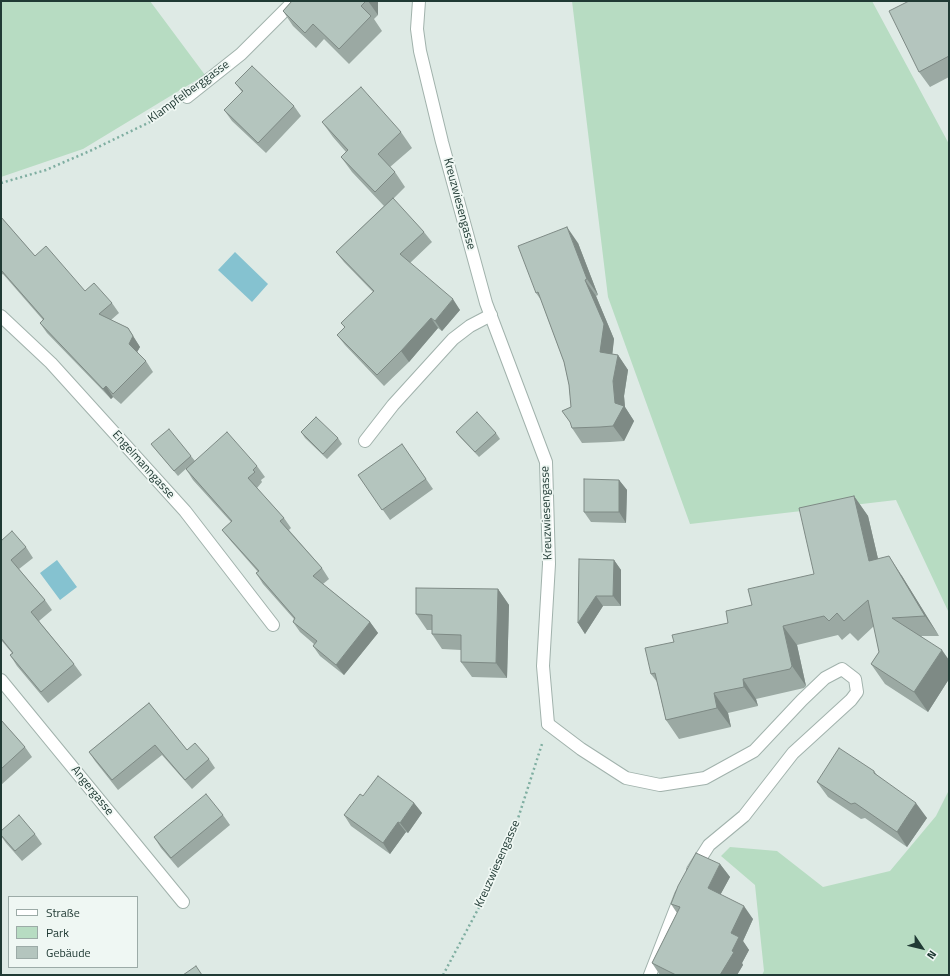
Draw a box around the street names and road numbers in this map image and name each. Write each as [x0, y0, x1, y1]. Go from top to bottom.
street label: Klampfelberggasse [146, 58, 232, 126]
street label: Kreuzwiesengasse [440, 157, 478, 251]
street label: Engelmanngasse [109, 428, 177, 502]
street label: Kreuzwiesengasse [538, 466, 556, 560]
street label: Angergasse [68, 763, 116, 819]
street label: Kreuzwiesengasse [472, 818, 524, 910]

